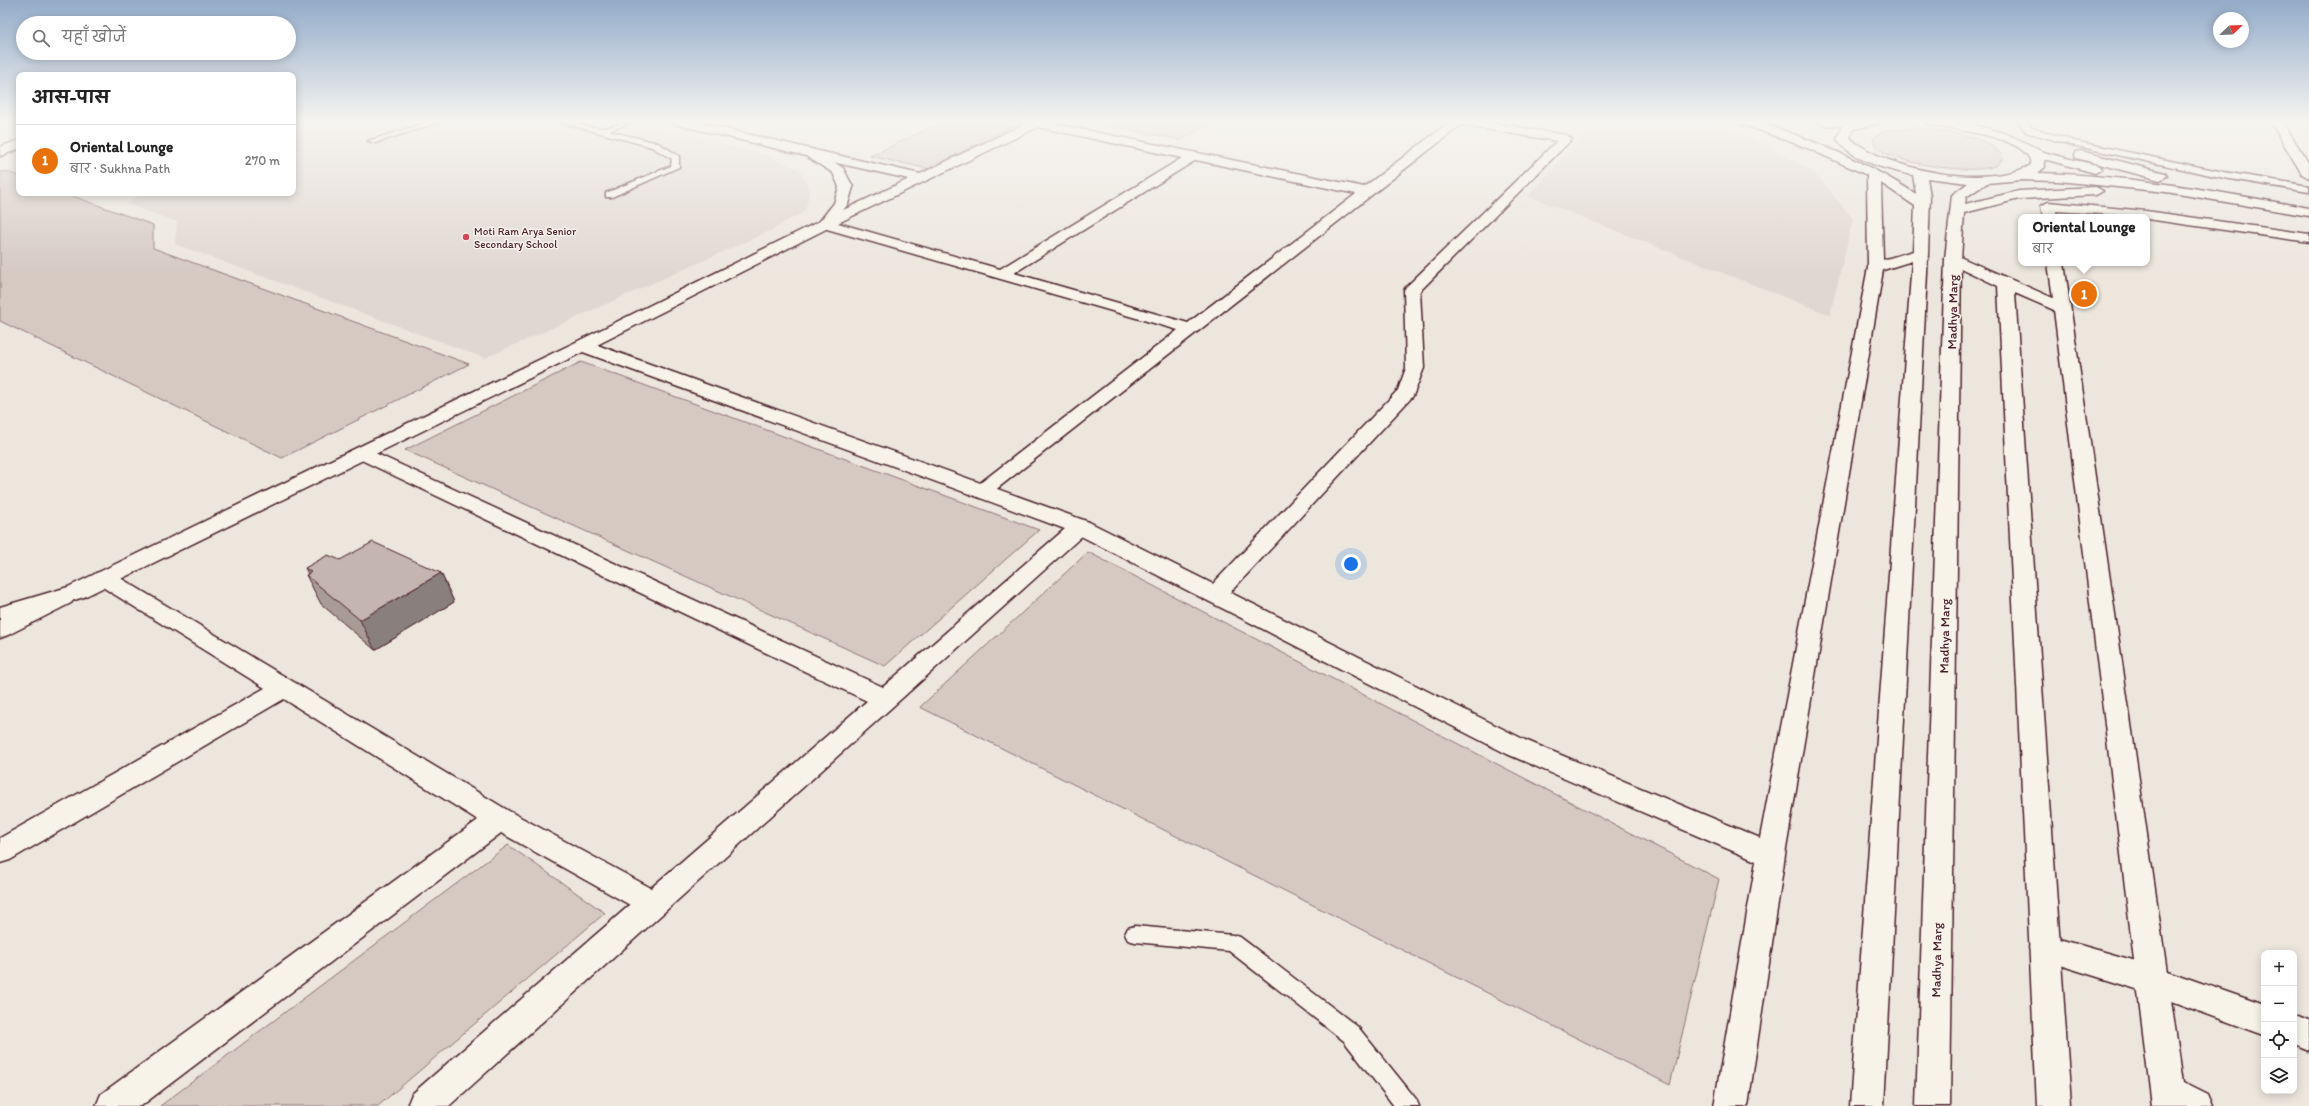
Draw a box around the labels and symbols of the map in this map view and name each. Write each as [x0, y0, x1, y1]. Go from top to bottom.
north arrow [2213, 12, 2249, 48]
place label: Moti Ram Arya Senior Secondary School [474, 225, 577, 251]
marker: Moti Ram Arya Senior Secondary School [461, 232, 471, 242]
street label: Madhya Marg [1944, 274, 1961, 350]
pin: 1 [2071, 279, 2097, 309]
your location [1341, 554, 1361, 574]
street label: Madhya Marg [1936, 598, 1953, 674]
street label: Madhya Marg [1928, 922, 1945, 998]

